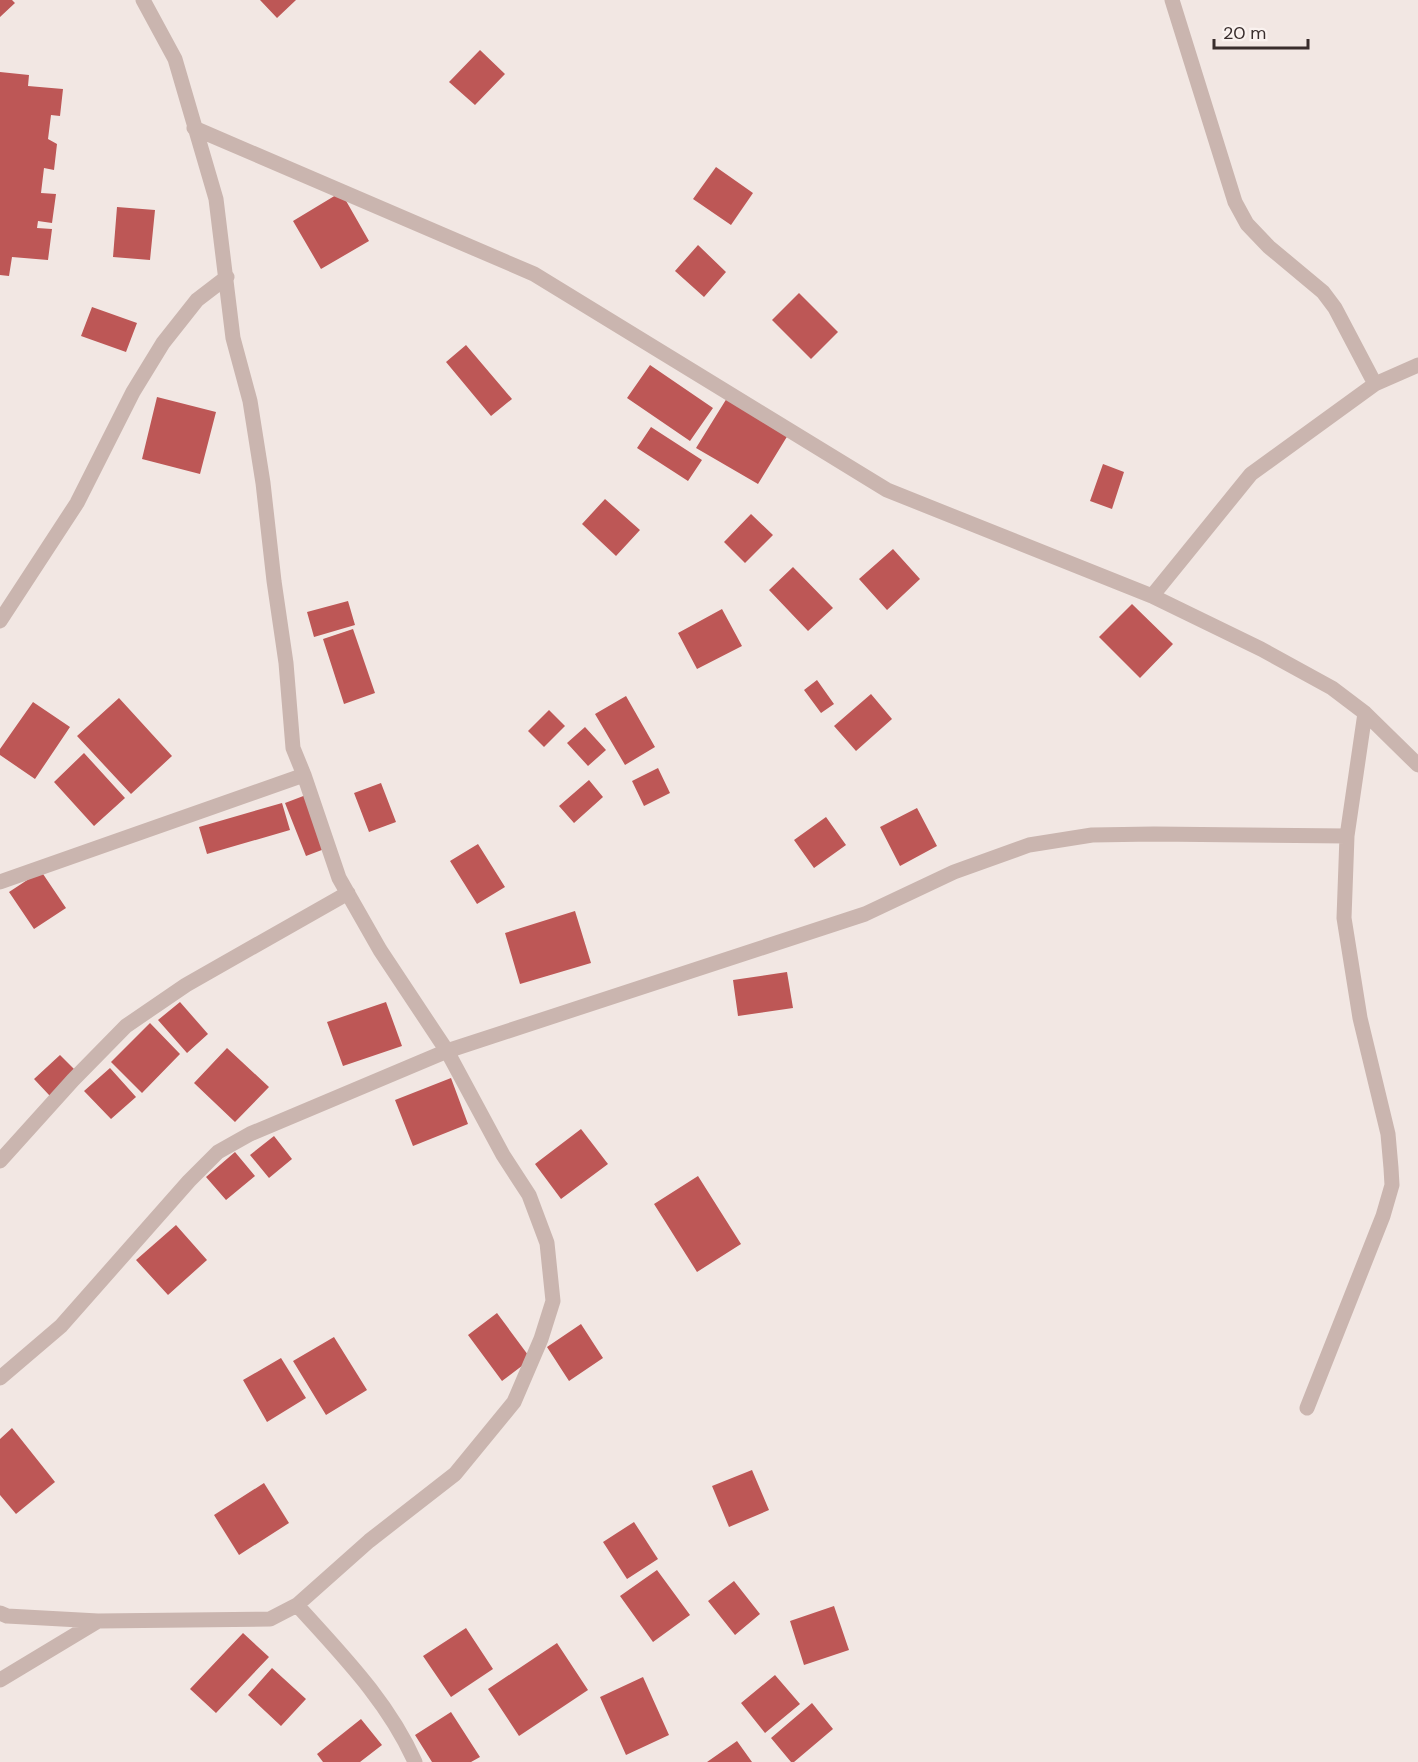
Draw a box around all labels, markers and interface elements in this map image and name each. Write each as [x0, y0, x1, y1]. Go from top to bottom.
scale bar [1214, 12, 1308, 50]
text: 20 m [1223, 21, 1266, 45]

